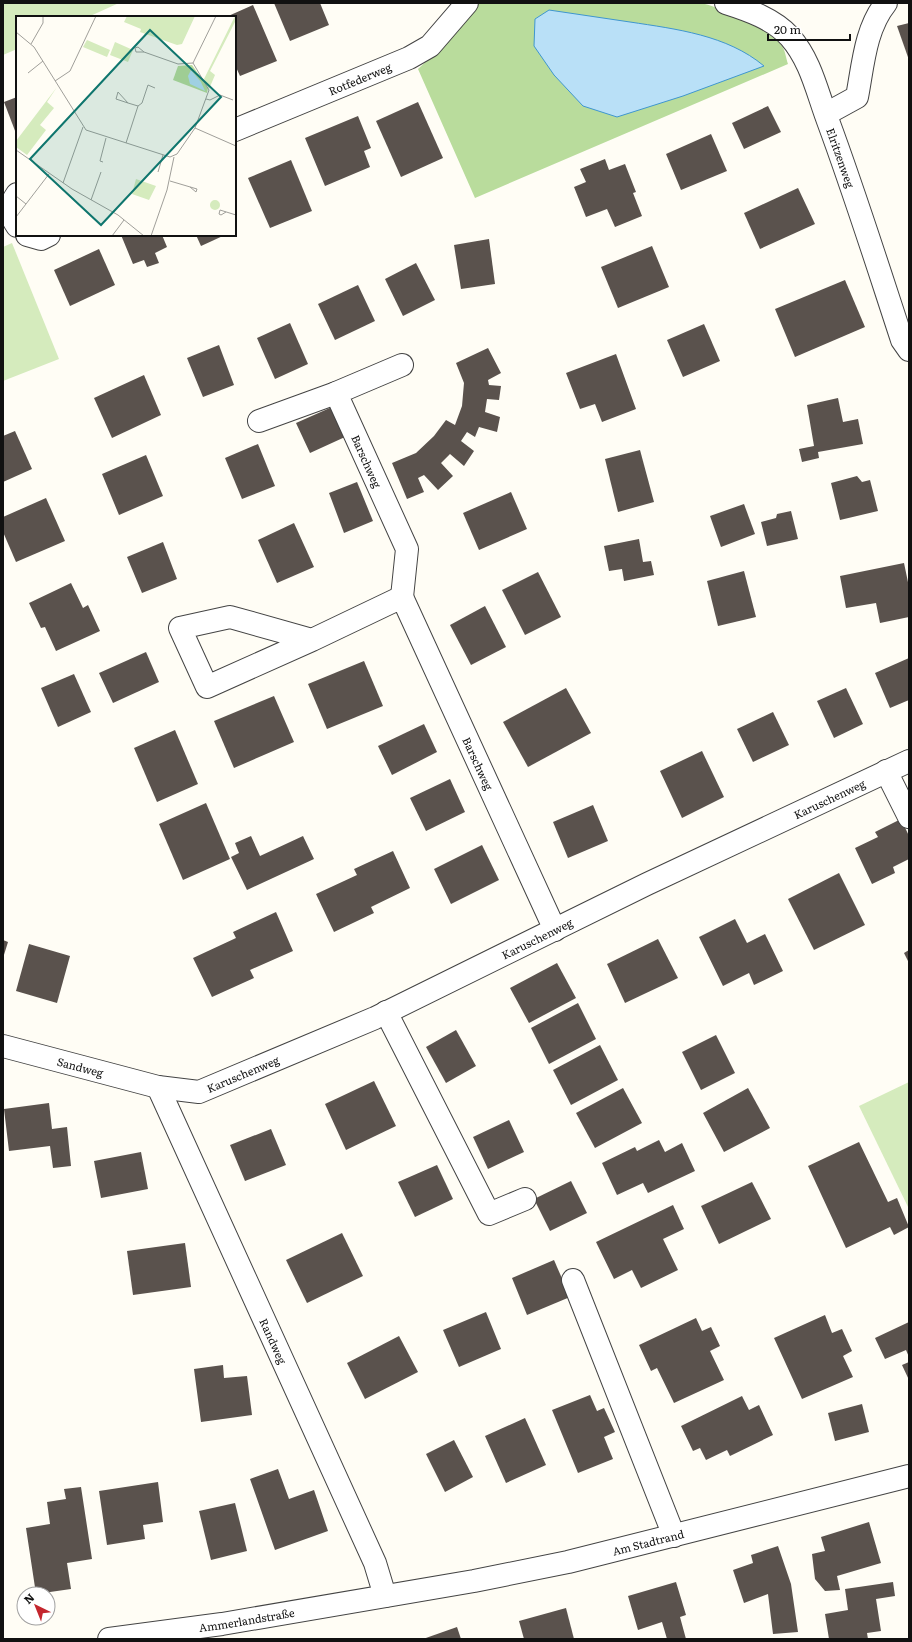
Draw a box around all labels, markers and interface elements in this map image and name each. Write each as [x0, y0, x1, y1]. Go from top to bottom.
inset map [16, 16, 236, 236]
scale bar [768, 16, 850, 42]
text: 20 m [774, 20, 801, 38]
street label: Rotfederweg [326, 58, 394, 99]
street label: Elritzenweg [823, 125, 859, 191]
street label: Barschweg [348, 432, 386, 491]
street label: Barschweg [459, 734, 498, 793]
street label: Karuschenweg [791, 774, 868, 822]
street label: Karuschenweg [499, 914, 576, 963]
street label: Karuschenweg [204, 1051, 282, 1096]
street label: Sandweg [55, 1053, 106, 1080]
street label: Randweg [256, 1315, 291, 1367]
street label: Am Stadtrand [610, 1525, 686, 1559]
north arrow [16, 1586, 56, 1626]
text: N [20, 1589, 37, 1607]
street label: Ammerlandstraße [198, 1604, 296, 1635]

